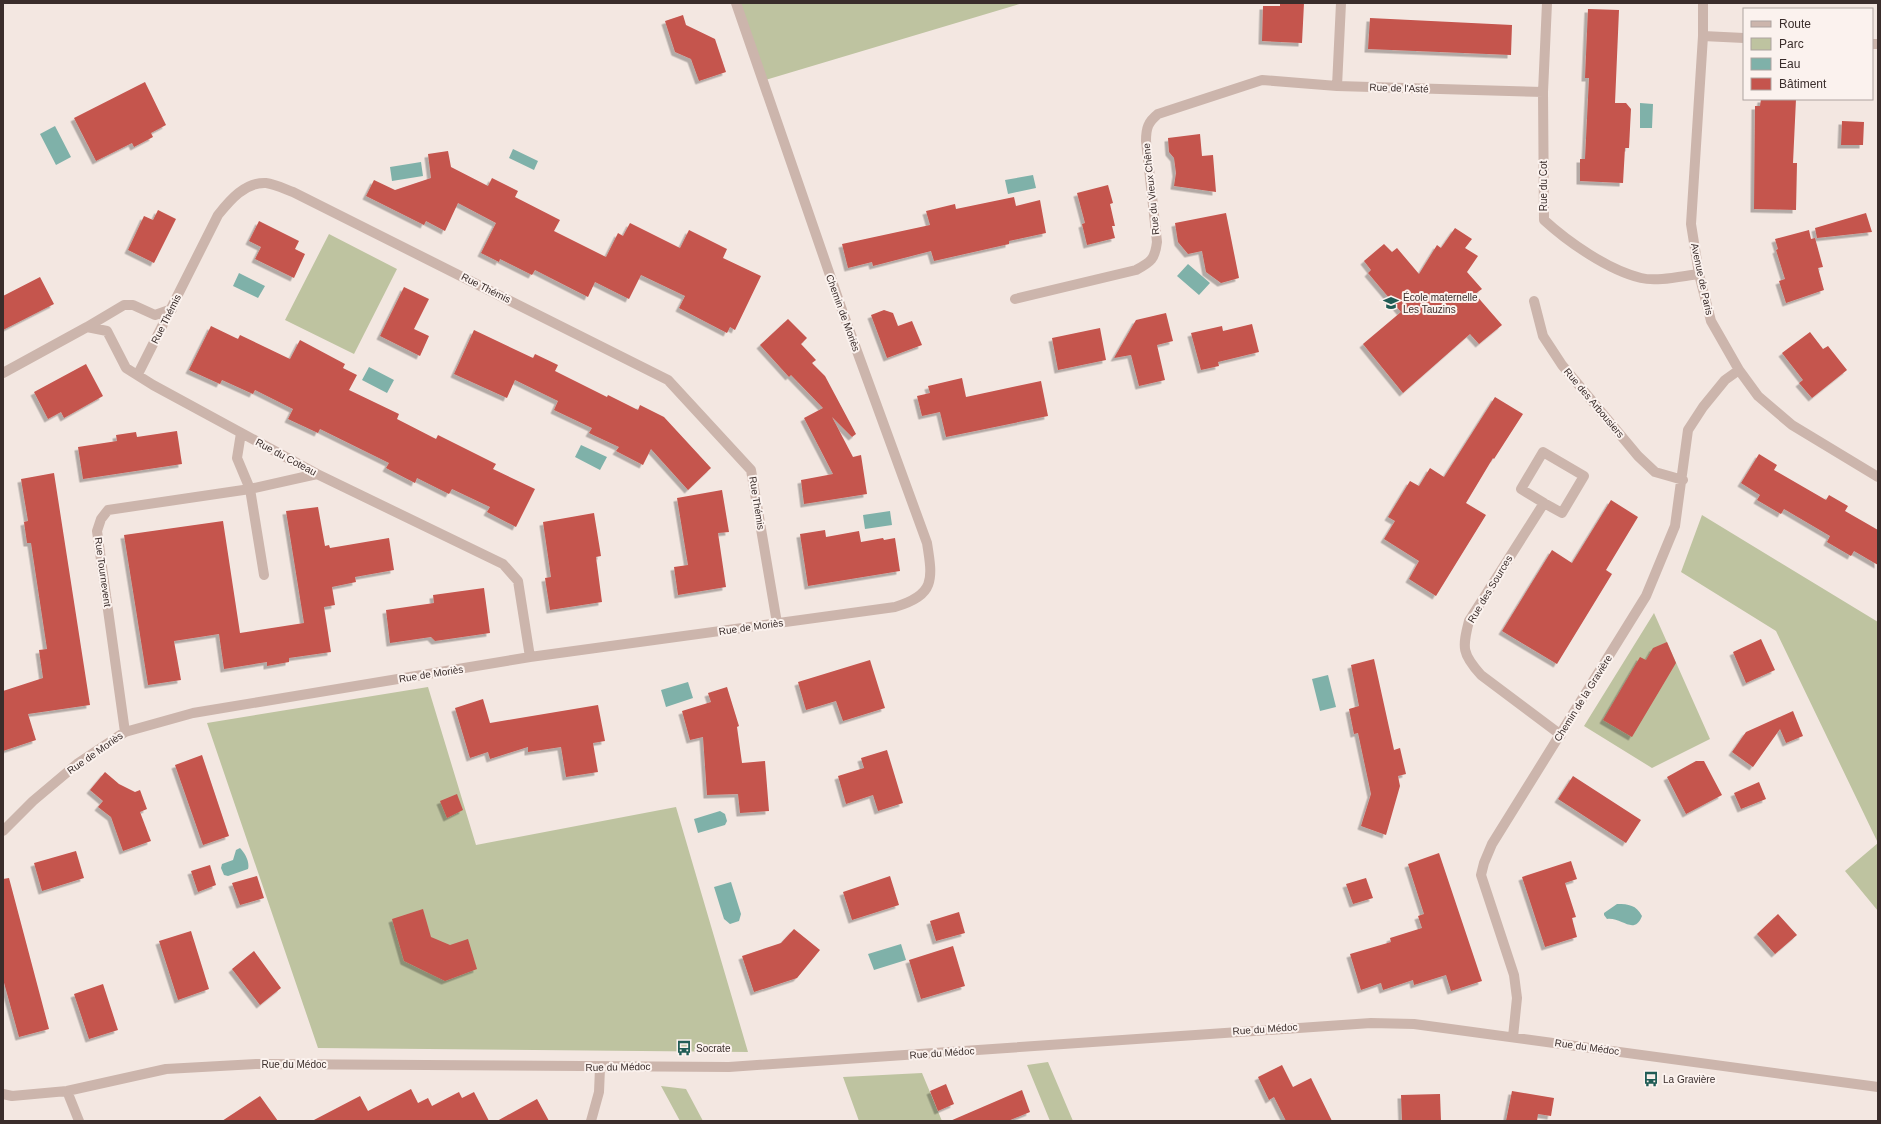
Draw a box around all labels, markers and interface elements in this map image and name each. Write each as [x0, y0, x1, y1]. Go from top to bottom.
legend [1743, 8, 1873, 100]
text: Route [1779, 17, 1811, 31]
text: Parc [1779, 37, 1804, 51]
text: Eau [1779, 57, 1800, 71]
text: Bâtiment [1779, 77, 1827, 91]
street label: Rue de l'Asté [1369, 81, 1429, 95]
street label: Rue du Vieux Chêne [1141, 142, 1161, 235]
street label: Rue du Cot [1538, 160, 1549, 211]
street label: Avenue de Paris [1689, 242, 1715, 316]
street label: Rue Thémis [460, 271, 512, 305]
street label: Chemin de Moriès [824, 273, 862, 353]
place label: École maternelle Les Tauzins [1403, 291, 1478, 315]
street label: Rue Thémis [149, 293, 183, 345]
school or university icon: École maternelle Les Tauzins [1382, 294, 1400, 312]
street label: Rue des Arbousiers [1562, 366, 1626, 440]
street label: Rue du Coteau [254, 436, 318, 478]
street label: Rue Thémis [747, 476, 767, 530]
street label: Rue Tournevent [93, 536, 113, 608]
street label: Rue des Sources [1466, 553, 1514, 625]
street label: Rue de Moriès [718, 617, 784, 637]
street label: Chemin de la Gravière [1552, 652, 1614, 743]
street label: Rue de Moriès [398, 663, 464, 685]
street label: Rue de Moriès [65, 730, 125, 776]
street label: Rue du Médoc [1232, 1021, 1298, 1037]
street label: Rue du Médoc [1554, 1037, 1620, 1057]
bus stop icon: Socrate [675, 1039, 693, 1057]
place label: Socrate [696, 1043, 731, 1054]
street label: Rue du Médoc [909, 1045, 975, 1061]
street label: Rue du Médoc [261, 1059, 327, 1070]
street label: Rue du Médoc [585, 1061, 651, 1073]
bus stop icon: La Gravière [1642, 1070, 1660, 1088]
place label: La Gravière [1663, 1074, 1716, 1085]

